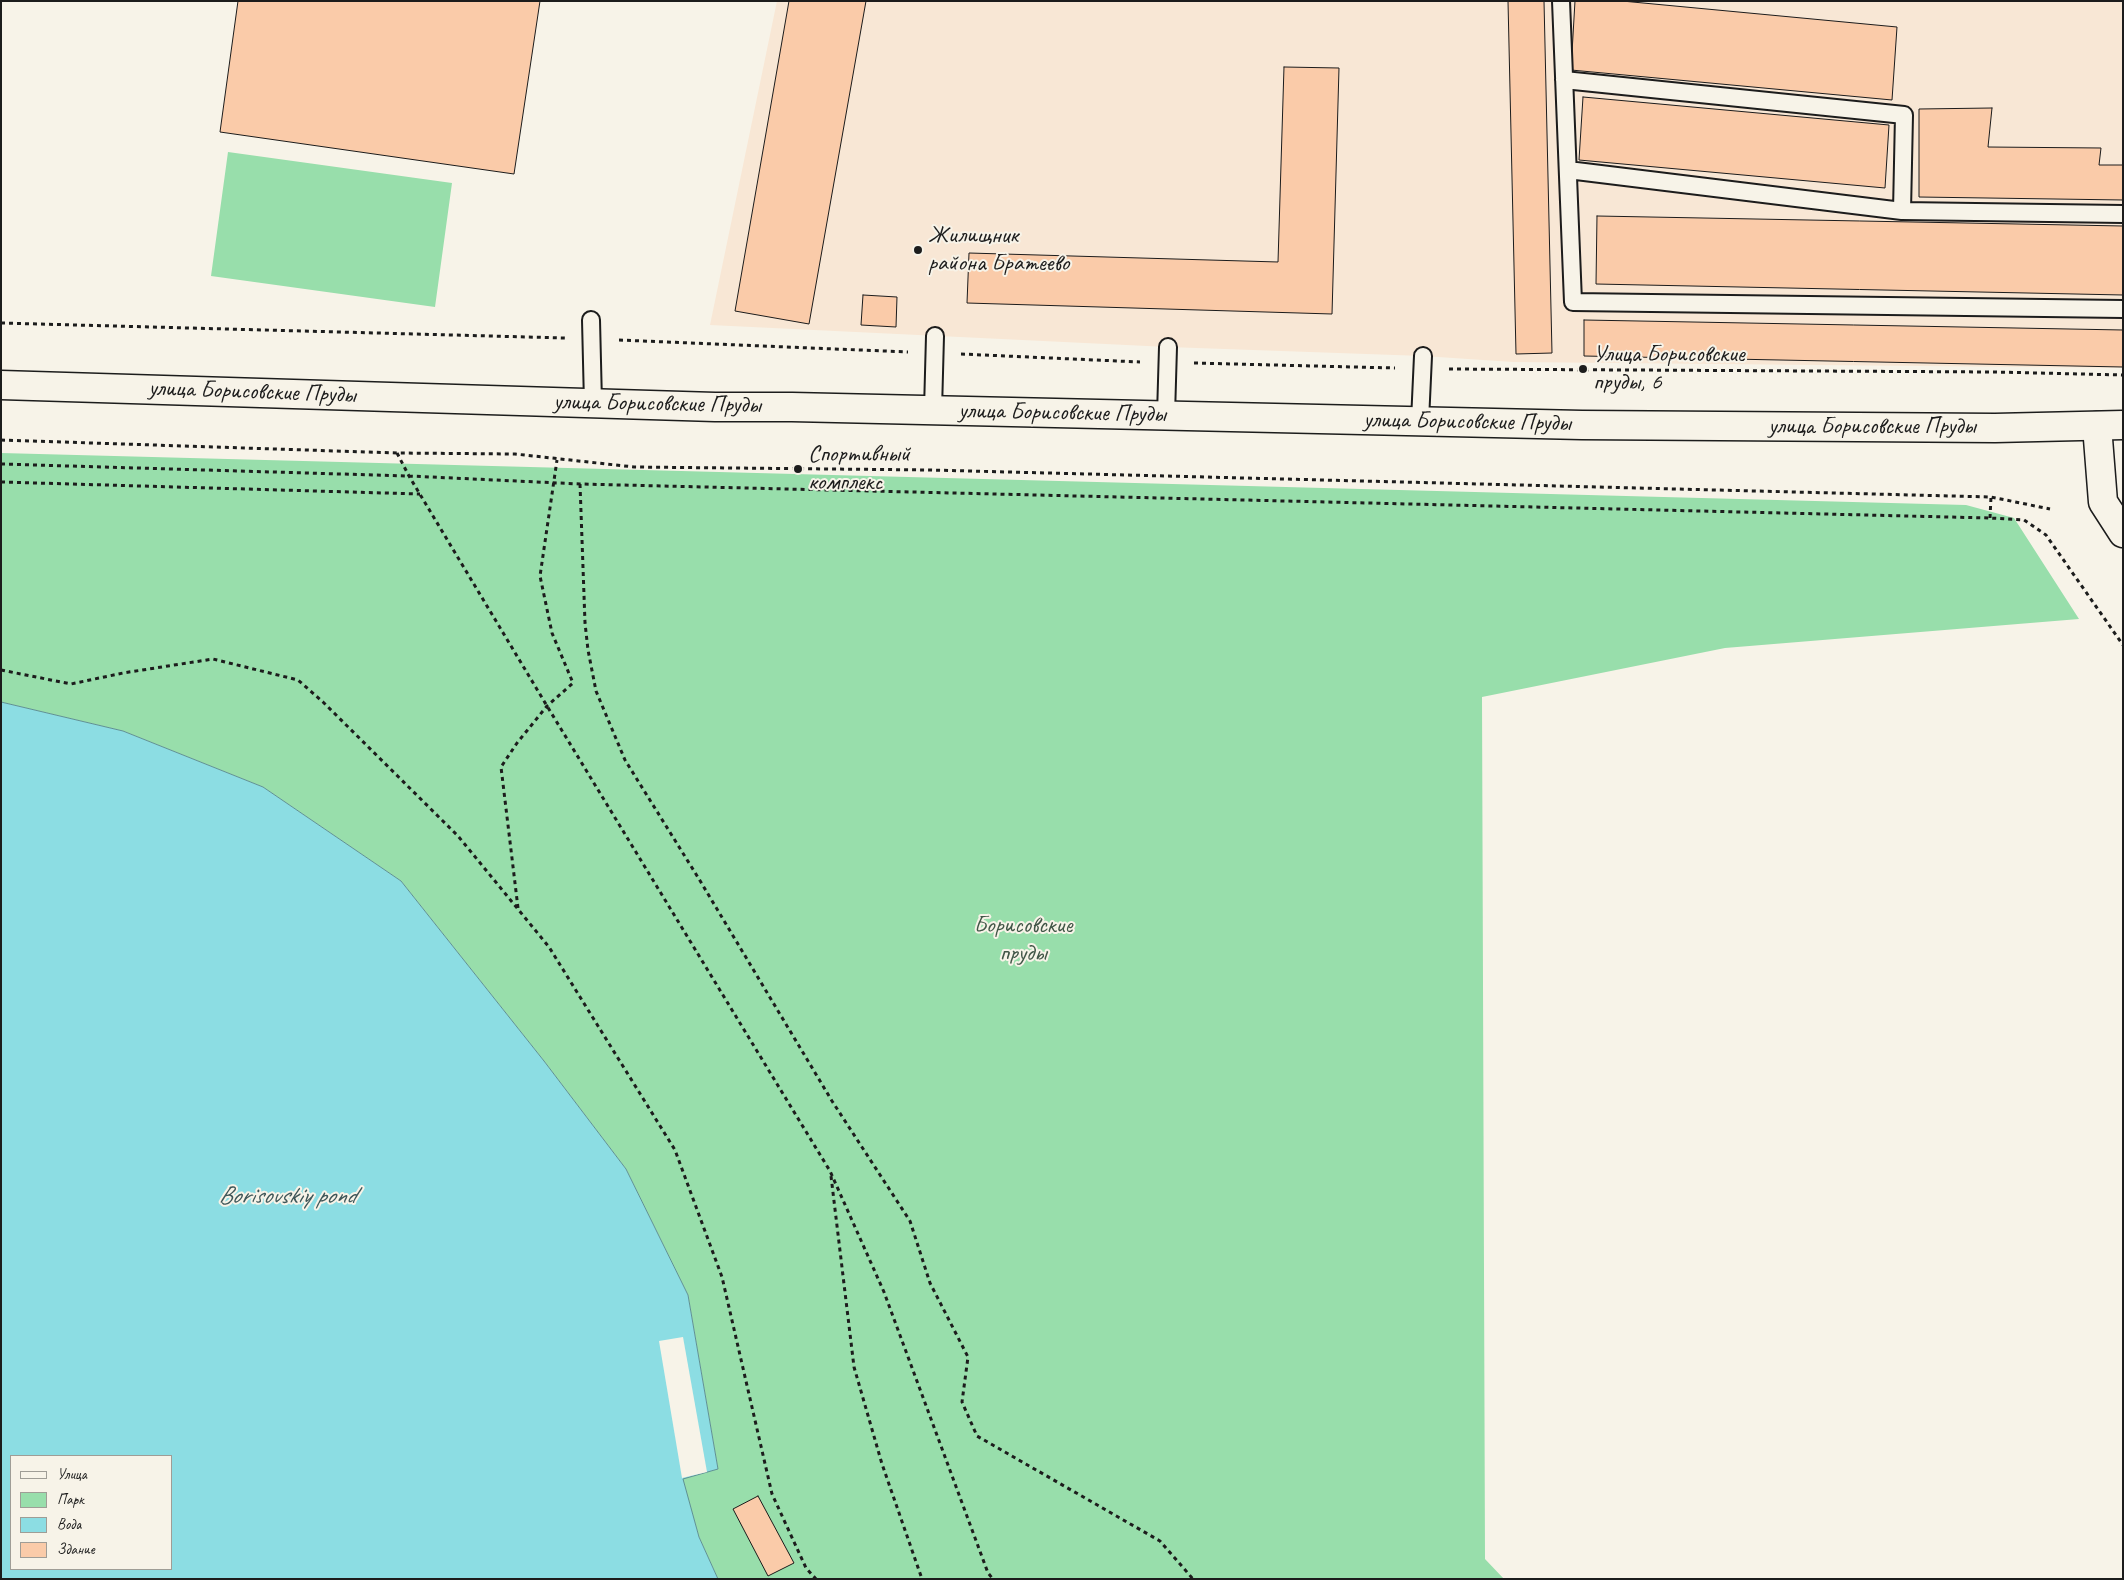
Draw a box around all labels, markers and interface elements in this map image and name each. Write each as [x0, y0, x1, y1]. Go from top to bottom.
place label: Жилищник района Братеево [928, 222, 1069, 278]
marker: Жилищник района Братеево [912, 244, 924, 256]
place label: Улица Борисовские пруды, 6 [1593, 341, 1745, 397]
marker: Улица Борисовские пруды, 6 [1577, 363, 1589, 375]
street label: улица Борисовские Пруды [148, 374, 356, 410]
street label: улица Борисовские Пруды [553, 388, 761, 420]
street label: улица Борисовские Пруды [958, 397, 1166, 429]
street label: улица Борисовские Пруды [1363, 406, 1571, 438]
street label: улица Борисовские Пруды [1768, 413, 1976, 441]
place label: Спортивный комплекс [808, 441, 910, 497]
marker: Спортивный комплекс [792, 463, 804, 475]
park label: Борисовские пруды [974, 912, 1072, 968]
water label: Borisovskiy pond [218, 1181, 356, 1211]
legend [10, 1455, 172, 1570]
text: Улица [57, 1465, 87, 1484]
text: Парк [57, 1490, 84, 1509]
text: Вода [57, 1515, 81, 1534]
text: Здание [57, 1540, 95, 1559]

